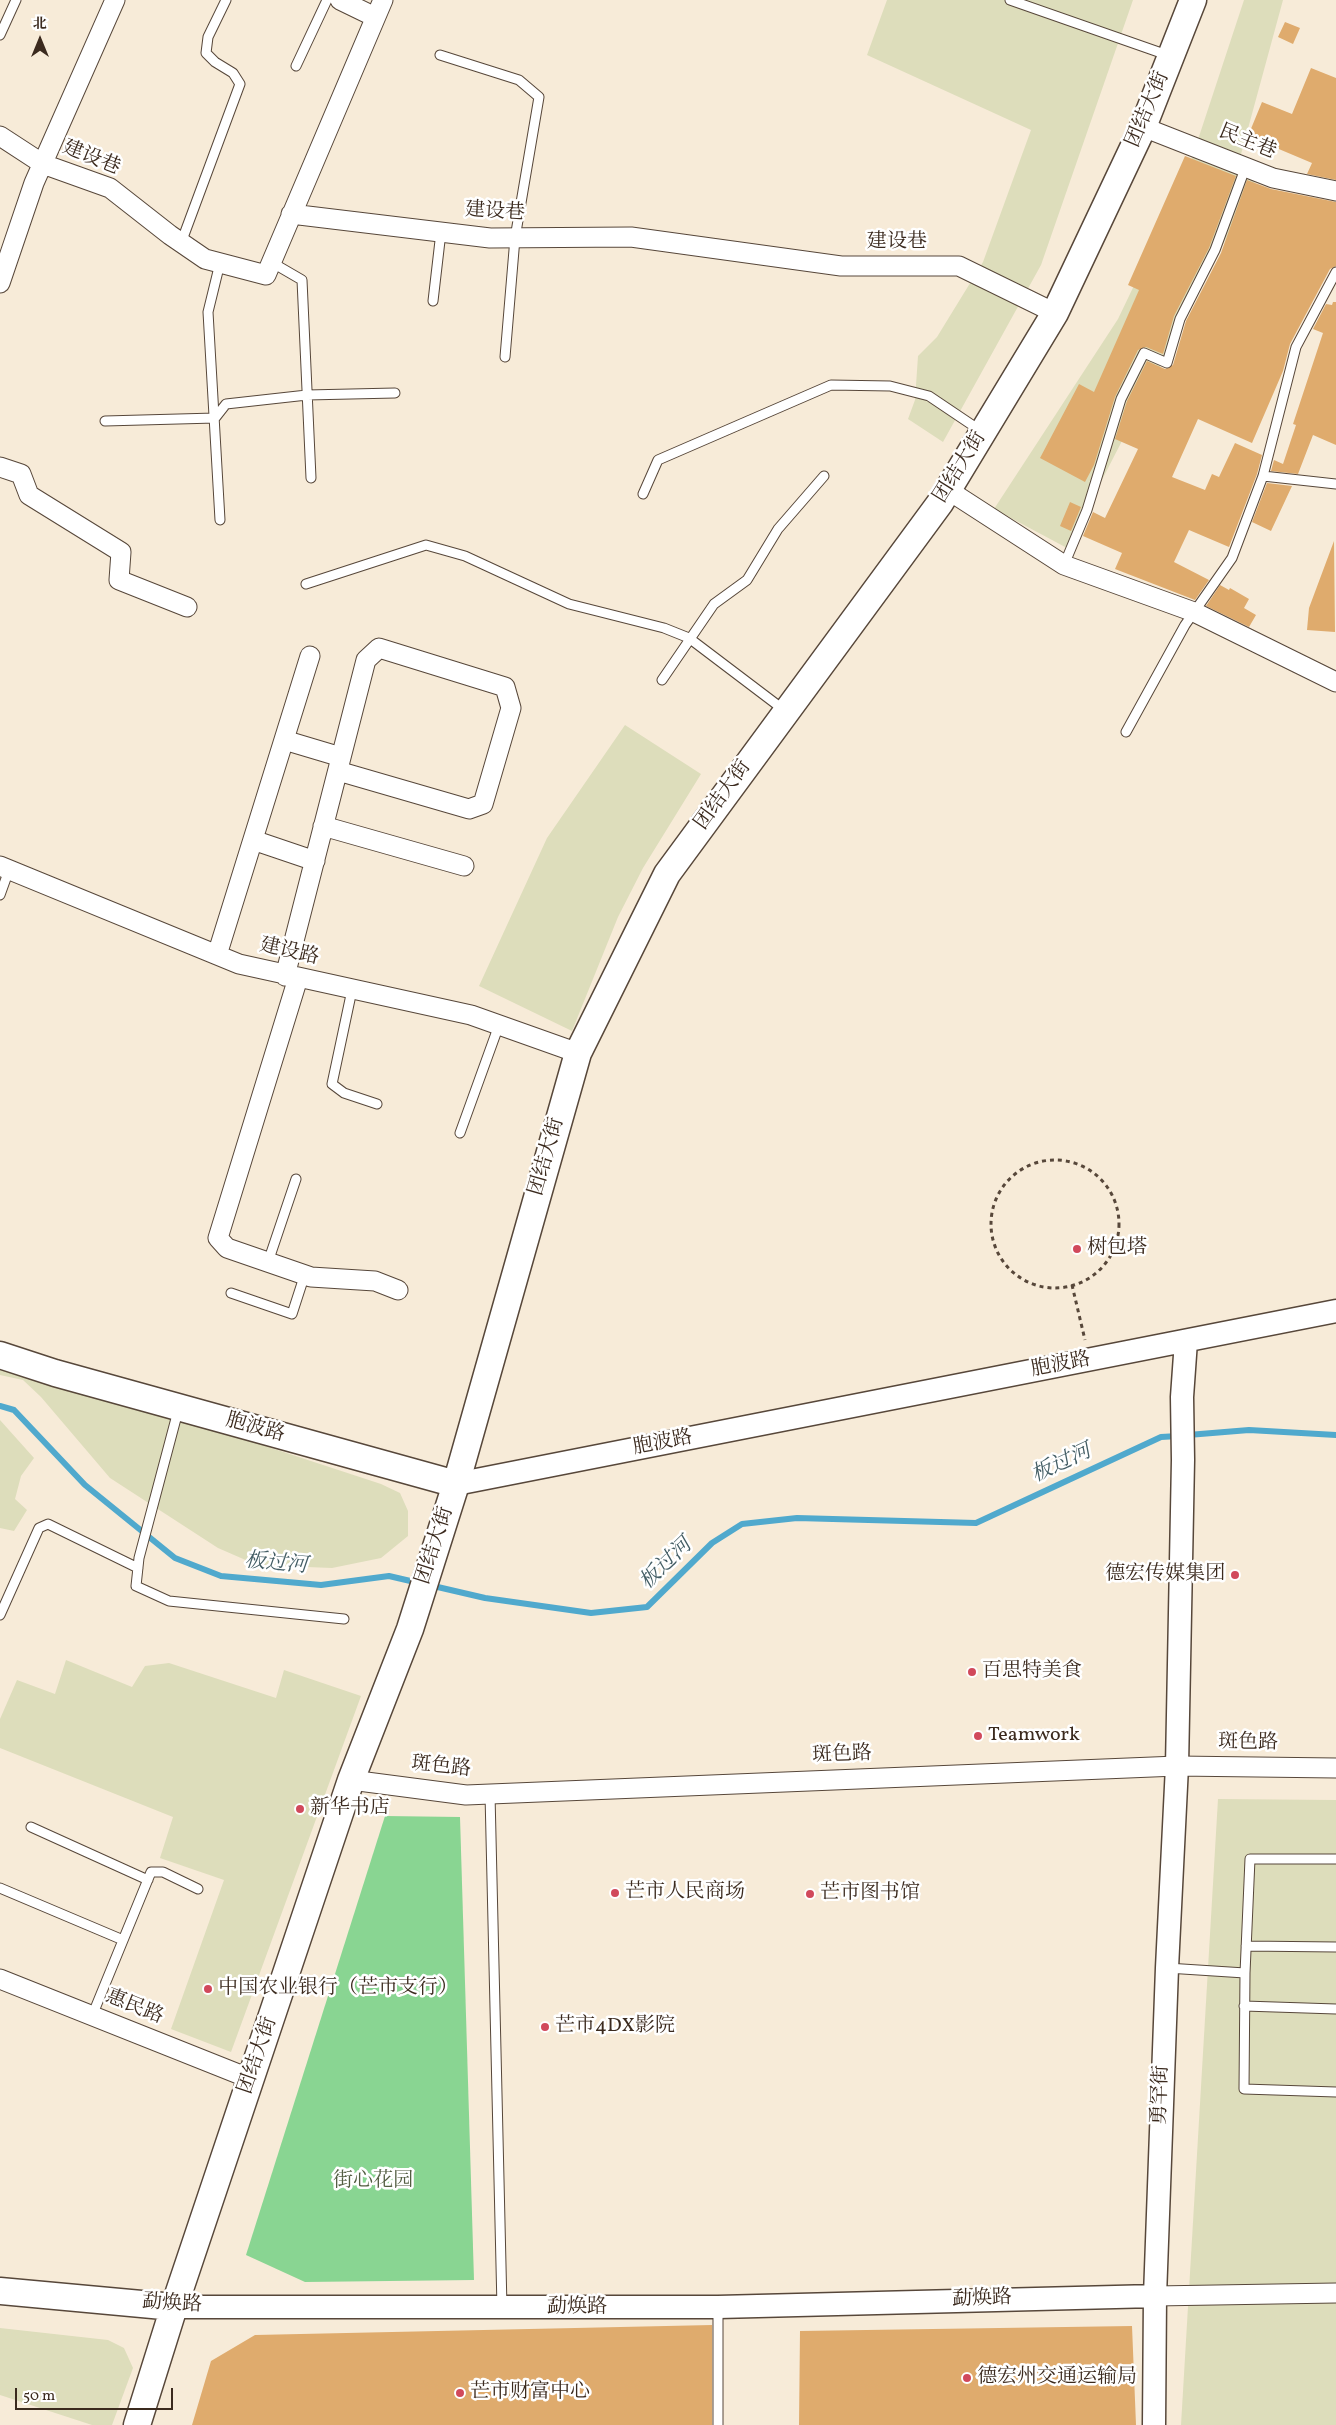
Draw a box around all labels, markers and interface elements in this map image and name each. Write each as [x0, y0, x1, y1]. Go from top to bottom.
north arrow [15, 15, 65, 65]
text: 北 [33, 15, 47, 34]
street label: 团结大街 [1122, 68, 1176, 152]
street label: 民主巷 [1215, 121, 1279, 165]
street label: 建设巷 [59, 137, 123, 181]
street label: 建设巷 [464, 199, 526, 227]
street label: 建设巷 [867, 231, 927, 255]
street label: 团结大街 [930, 428, 992, 508]
street label: 团结大街 [691, 757, 757, 835]
street label: 建设路 [257, 935, 321, 971]
street label: 团结大街 [525, 1115, 571, 1199]
place label: 树包塔 [1087, 1237, 1147, 1261]
marker: 树包塔 [1071, 1243, 1083, 1255]
street label: 胞波路 [1029, 1348, 1093, 1384]
street label: 胞波路 [223, 1410, 287, 1448]
street label: 胞波路 [631, 1426, 695, 1462]
water label: 板过河 [1028, 1440, 1096, 1490]
street label: 团结大街 [412, 1504, 460, 1588]
water label: 板过河 [636, 1534, 698, 1596]
water label: 板过河 [244, 1550, 308, 1580]
place label: 德宏传媒集团 [1105, 1563, 1225, 1587]
marker: 德宏传媒集团 [1229, 1569, 1241, 1581]
place label: 百思特美食 [982, 1660, 1082, 1684]
marker: 百思特美食 [966, 1666, 978, 1678]
place label: Teamwork [988, 1724, 1080, 1748]
marker: Teamwork [972, 1730, 984, 1742]
street label: 斑色路 [1218, 1731, 1278, 1757]
street label: 斑色路 [812, 1743, 872, 1769]
street label: 斑色路 [410, 1753, 472, 1783]
place label: 新华书店 [310, 1797, 390, 1821]
marker: 新华书店 [294, 1803, 306, 1815]
place label: 芒市人民商场 [625, 1881, 745, 1905]
place label: 芒市图书馆 [820, 1882, 920, 1906]
marker: 芒市人民商场 [609, 1887, 621, 1899]
marker: 芒市图书馆 [804, 1888, 816, 1900]
place label: 中国农业银行（芒市支行） [218, 1977, 458, 2001]
marker: 中国农业银行（芒市支行） [202, 1983, 214, 1995]
street label: 惠民路 [102, 1986, 166, 2030]
street label: 团结大街 [235, 2014, 283, 2098]
place label: 芒市4DX影院 [555, 2015, 675, 2039]
marker: 芒市4DX影院 [539, 2021, 551, 2033]
street label: 勇罕街 [1149, 2065, 1175, 2125]
park label: 街心花园 [333, 2170, 413, 2194]
street label: 勐焕路 [952, 2287, 1012, 2313]
street label: 勐焕路 [141, 2291, 203, 2319]
street label: 勐焕路 [547, 2296, 607, 2320]
place label: 德宏州交通运输局 [977, 2366, 1137, 2390]
marker: 德宏州交通运输局 [961, 2372, 973, 2384]
scale bar [18, 2378, 175, 2410]
place label: 芒市财富中心 [470, 2381, 590, 2405]
text: 50 m [23, 2386, 55, 2407]
marker: 芒市财富中心 [454, 2387, 466, 2399]

